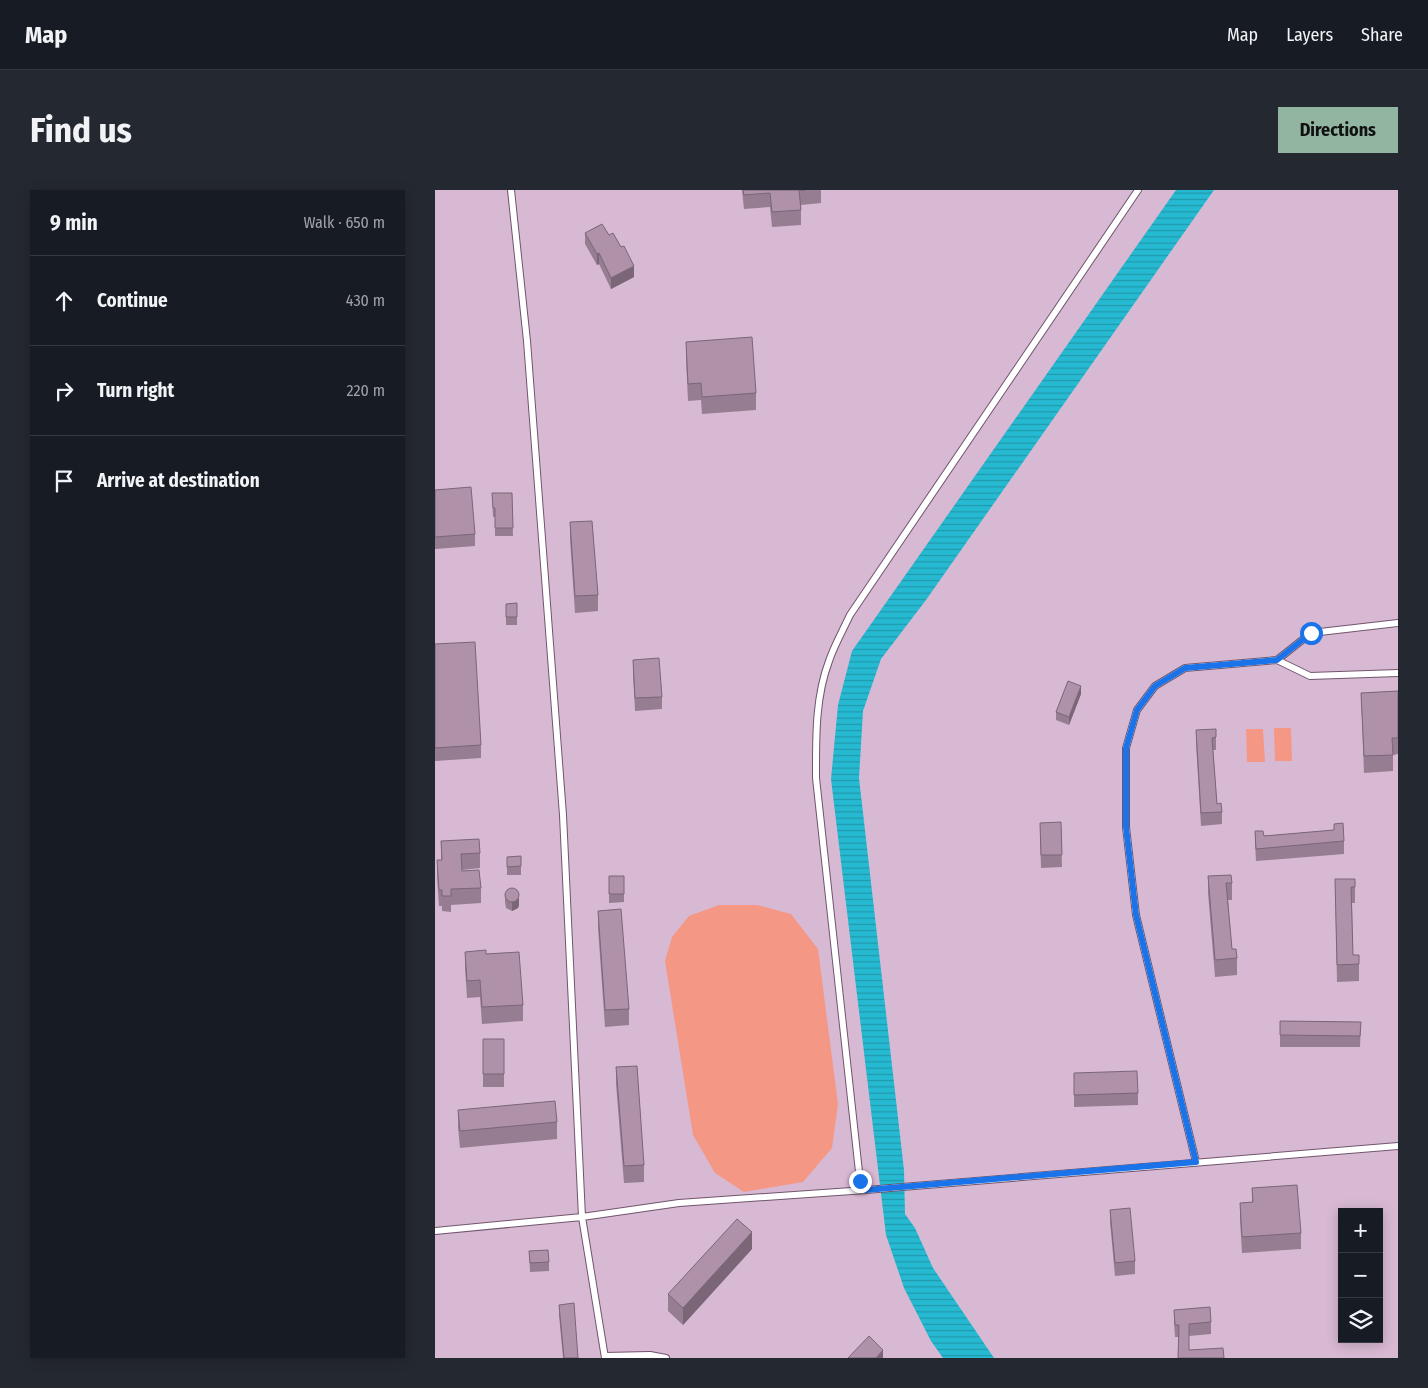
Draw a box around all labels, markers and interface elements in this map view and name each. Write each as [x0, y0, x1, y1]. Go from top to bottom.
text: Map [25, 21, 67, 49]
text: Map [1227, 24, 1258, 46]
text: Layers [1286, 24, 1333, 46]
text: Share [1361, 24, 1403, 46]
button: Directions [1278, 107, 1398, 153]
text: Find us [30, 109, 132, 151]
text: 9 min [50, 210, 98, 236]
text: Walk · 650 m [304, 213, 385, 232]
icon: ahead [50, 287, 78, 315]
text: Continue [97, 289, 168, 312]
text: 430 m [346, 291, 385, 310]
icon: right [50, 377, 78, 405]
text: Turn right [97, 379, 174, 402]
text: 220 m [346, 381, 385, 400]
icon: arrive [50, 467, 78, 495]
text: Arrive at destination [97, 469, 260, 492]
route start [1300, 622, 1323, 645]
route end [849, 1170, 872, 1193]
map controls [1338, 1208, 1383, 1343]
button: + [1338, 1208, 1383, 1253]
button: − [1338, 1253, 1383, 1298]
button: layers [1338, 1298, 1383, 1343]

